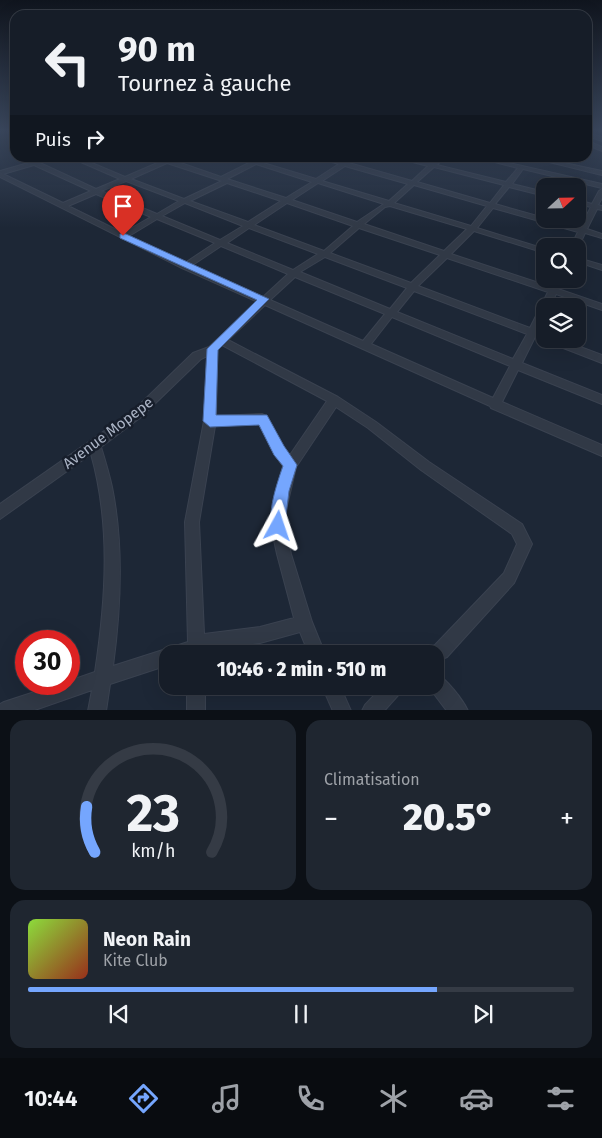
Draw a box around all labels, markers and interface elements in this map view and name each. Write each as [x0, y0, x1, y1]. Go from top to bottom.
text: 90 m [118, 28, 196, 70]
icon: left [35, 30, 100, 95]
text: Tournez à gauche [118, 70, 291, 97]
icon: right [81, 125, 109, 153]
text: Puis [35, 128, 71, 151]
north arrow [536, 178, 586, 228]
map controls [536, 178, 586, 348]
pin [102, 185, 144, 236]
icon: arrive [109, 192, 137, 220]
button: search [536, 238, 586, 288]
button: layers [536, 298, 586, 348]
street label: Avenue Mopepe [59, 393, 157, 473]
position arrow [251, 499, 303, 551]
speed limit sign: 30 [15, 630, 80, 695]
text: 10:46 · 2 min · 510 m [217, 658, 386, 681]
text: Climatisation [324, 770, 420, 789]
text: 23 [126, 782, 180, 845]
text: 20.5° [403, 794, 495, 840]
text: − [324, 802, 338, 835]
text: + [560, 802, 574, 835]
text: km/h [131, 840, 175, 862]
text: Neon Rain [103, 928, 191, 951]
text: Kite Club [103, 951, 168, 970]
icon: previous [105, 1000, 133, 1028]
icon: pause [287, 1000, 315, 1028]
icon: next [469, 1000, 497, 1028]
icon: directions [126, 1081, 161, 1116]
icon: music [209, 1081, 244, 1116]
icon: phone [293, 1081, 328, 1116]
icon: climate [376, 1081, 411, 1116]
icon: car [459, 1081, 494, 1116]
icon: filters [543, 1081, 578, 1116]
text: 10:44 [24, 1085, 77, 1112]

